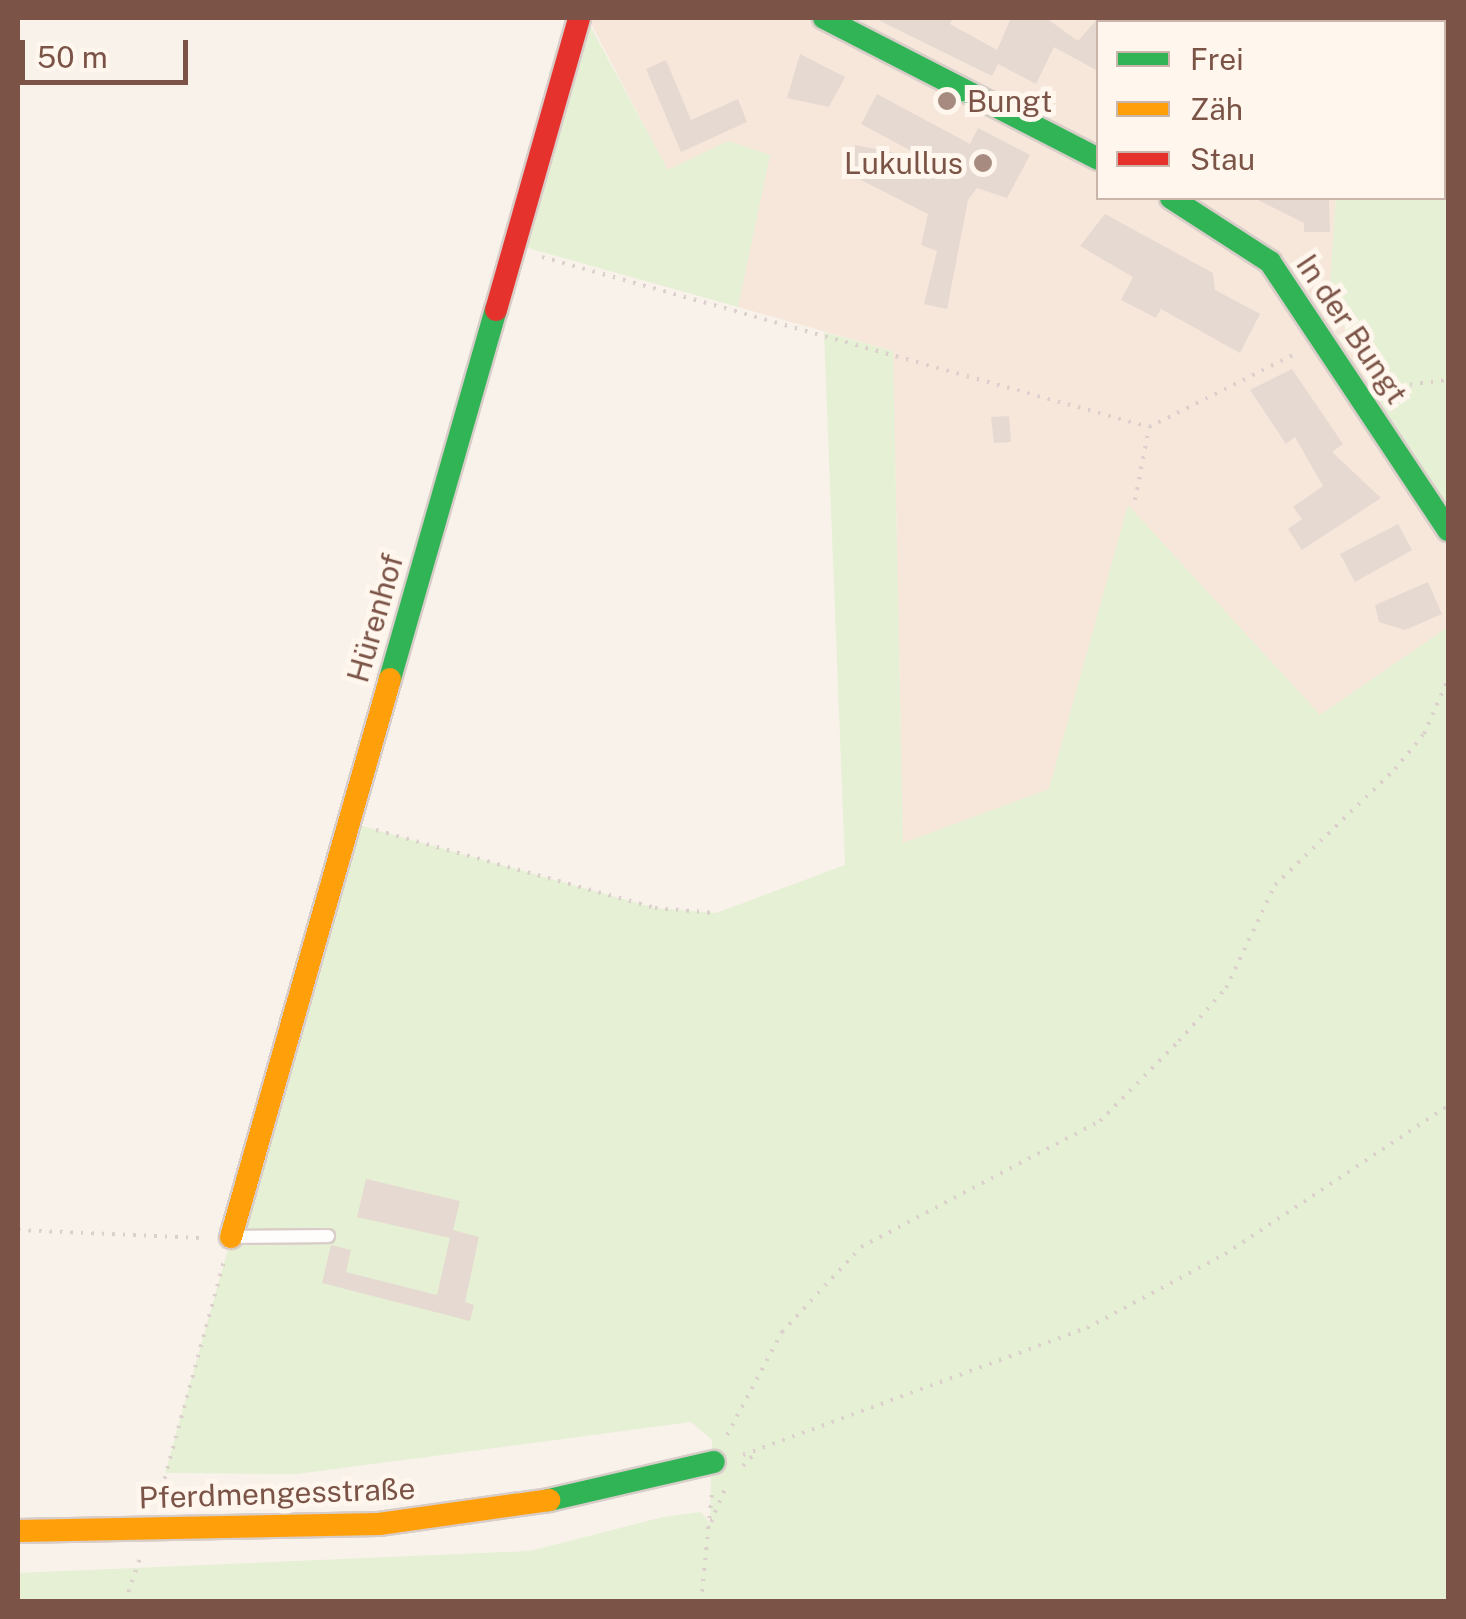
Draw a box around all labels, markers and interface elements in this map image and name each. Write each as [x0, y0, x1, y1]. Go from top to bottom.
scale bar [25, 20, 192, 82]
legend [1096, 20, 1446, 200]
text: 50 m [37, 39, 108, 75]
text: Frei [1190, 41, 1244, 77]
place label: Bungt [967, 83, 1052, 119]
marker: Bungt [936, 90, 958, 112]
text: Zäh [1190, 91, 1243, 127]
text: Stau [1190, 141, 1255, 177]
place label: Lukullus [844, 145, 963, 181]
marker: Lukullus [972, 152, 994, 174]
street label: In der Bungt [1289, 247, 1415, 411]
street label: Hürenhof [340, 550, 410, 686]
street label: Pferdmengesstraße [138, 1470, 416, 1516]

